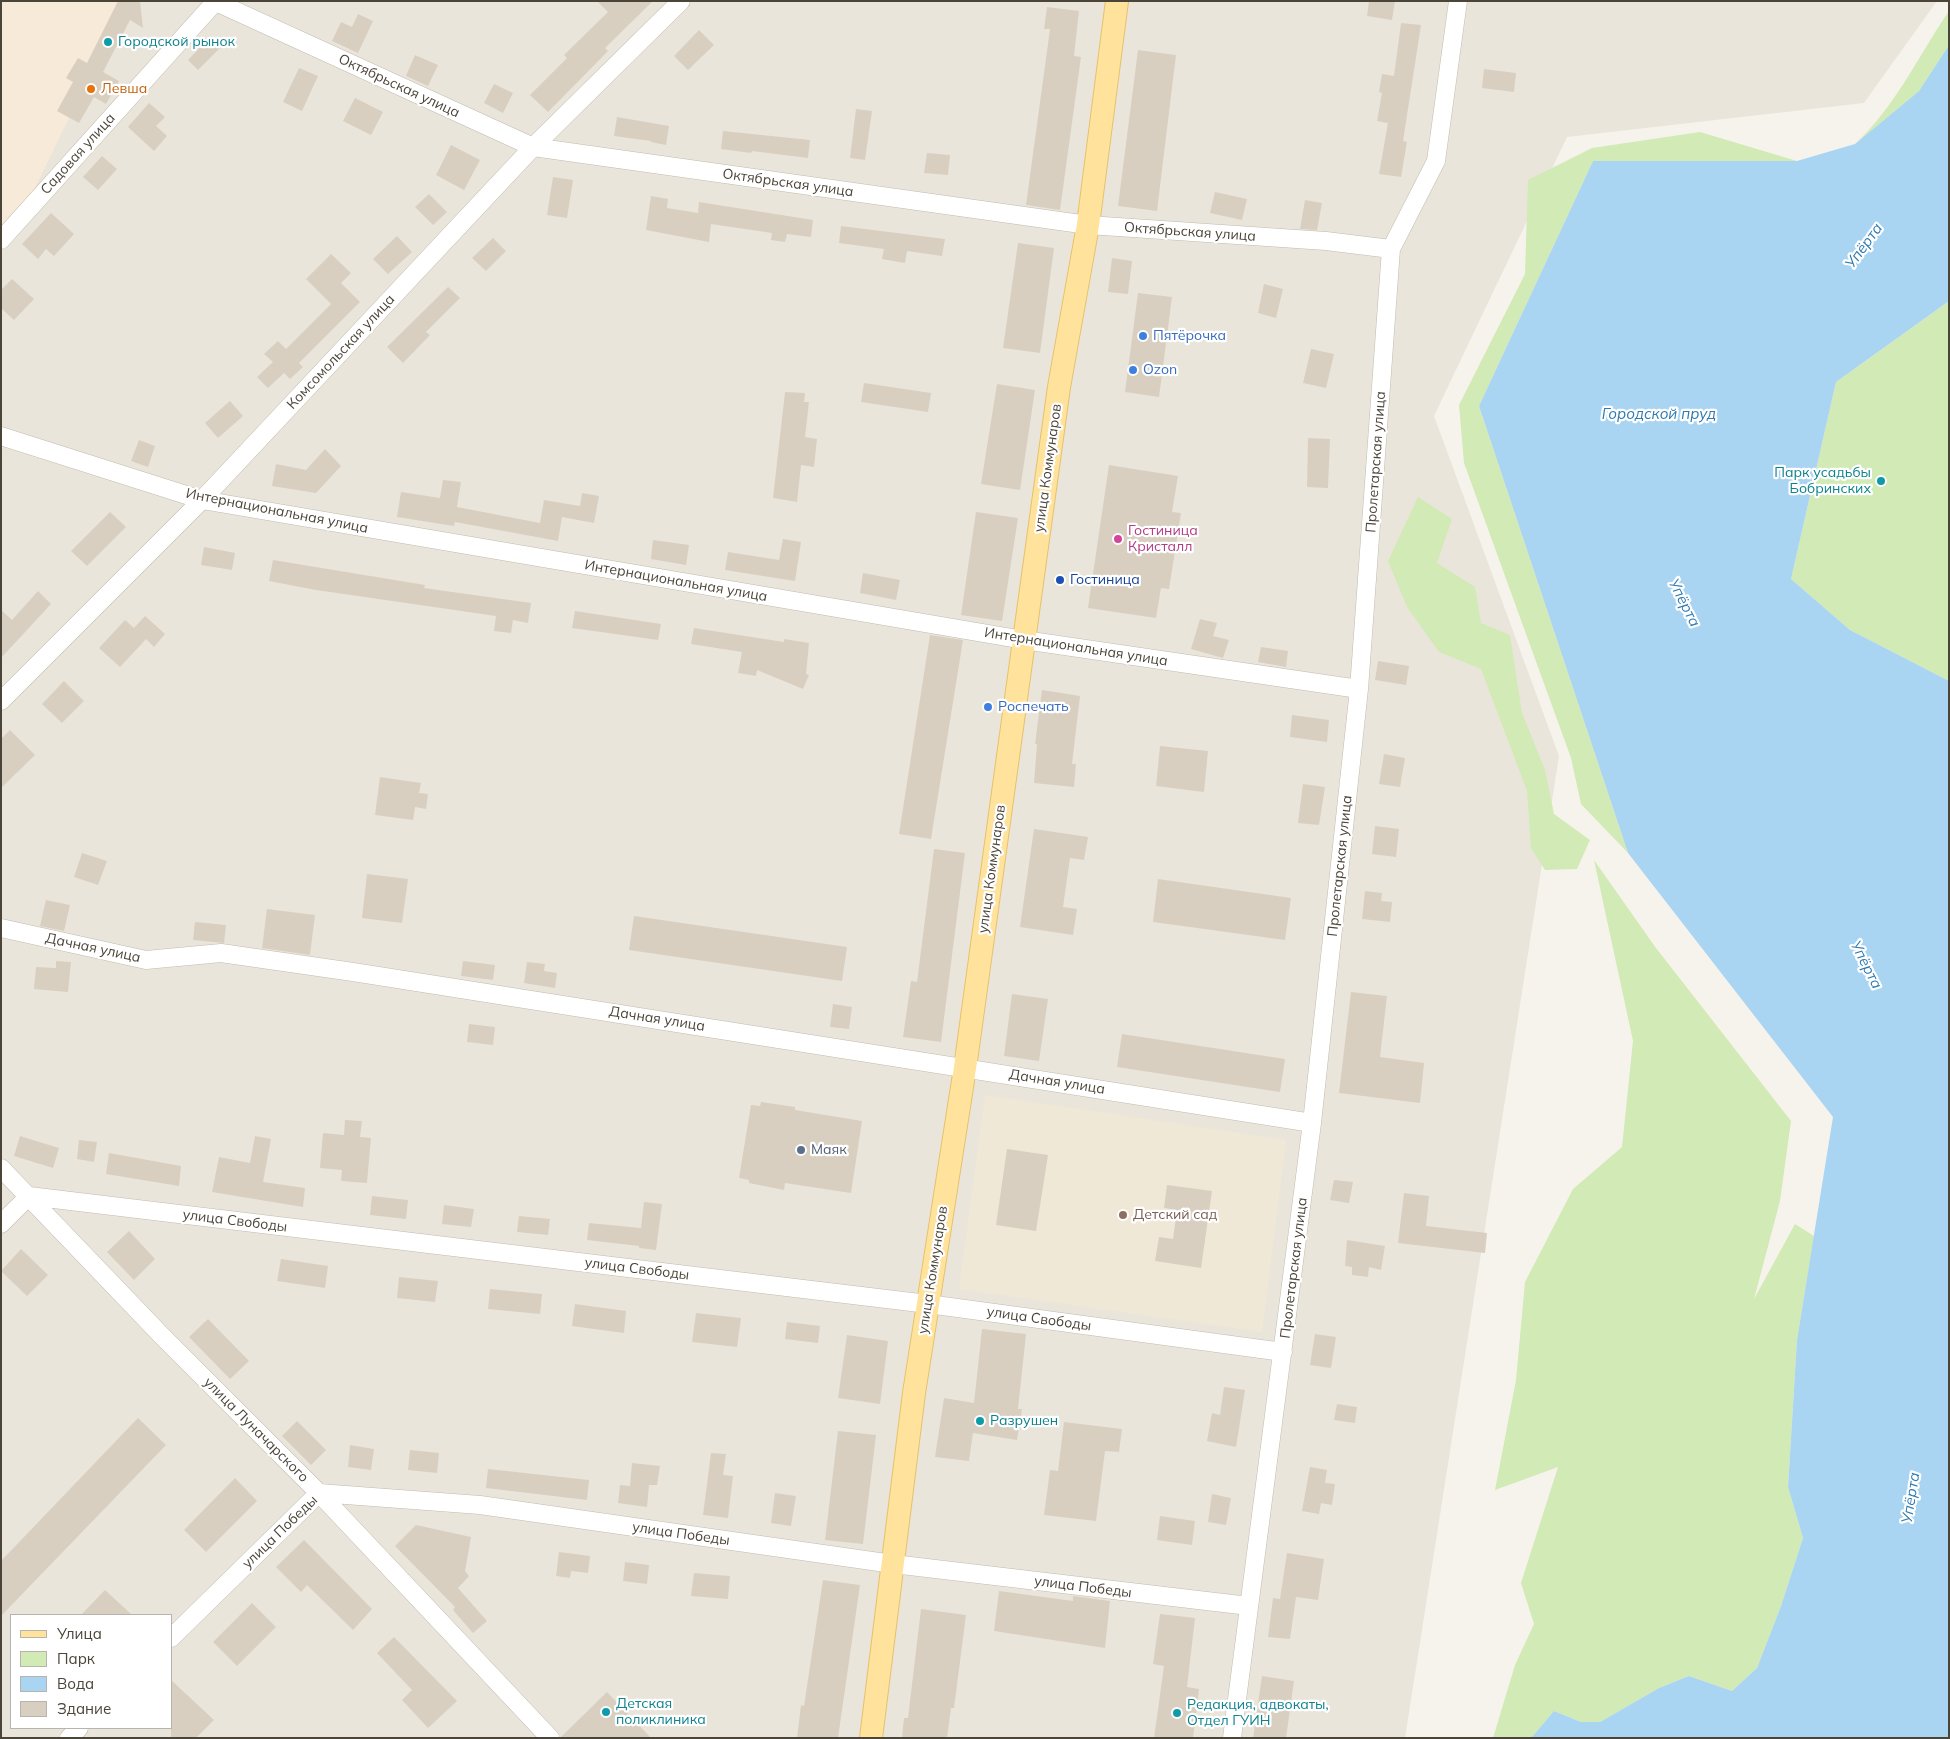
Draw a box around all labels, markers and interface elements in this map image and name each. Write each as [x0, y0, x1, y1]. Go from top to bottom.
place label: Городской рынок [118, 34, 235, 50]
marker: Городской рынок [102, 36, 114, 48]
street label: Октябрьская улица [336, 50, 462, 122]
place label: Левша [101, 81, 147, 97]
marker: Левша [85, 83, 97, 95]
street label: Садовая улица [37, 110, 119, 198]
street label: Октябрьская улица [721, 165, 855, 201]
street label: Октябрьская улица [1124, 219, 1256, 245]
water label: Упёрта [1842, 220, 1886, 272]
street label: Комсомольская улица [284, 291, 398, 413]
place label: Пятёрочка [1153, 328, 1226, 344]
marker: Пятёрочка [1137, 330, 1149, 342]
place label: Ozon [1143, 362, 1177, 378]
marker: Ozon [1127, 364, 1139, 376]
street label: Пролетарская улица [1363, 391, 1389, 533]
street label: улица Коммунаров [1031, 403, 1065, 533]
water label: Городской пруд [1602, 405, 1716, 423]
place label: Парк усадьбы Бобринских [1774, 465, 1871, 498]
marker: Парк усадьбы Бобринских [1875, 475, 1887, 487]
street label: Интернациональная улица [184, 485, 370, 537]
place label: Гостиница Кристалл [1128, 523, 1198, 556]
marker: Гостиница Кристалл [1112, 533, 1124, 545]
street label: Интернациональная улица [583, 557, 769, 605]
place label: Гостиница [1070, 572, 1140, 588]
marker: Гостиница [1054, 574, 1066, 586]
water label: Упёрта [1664, 576, 1704, 630]
street label: Интернациональная улица [983, 624, 1169, 670]
place label: Роспечать [998, 699, 1069, 715]
marker: Роспечать [982, 701, 994, 713]
street label: Пролетарская улица [1324, 795, 1356, 937]
street label: улица Коммунаров [975, 804, 1009, 934]
street label: Дачная улица [44, 930, 142, 966]
water label: Упёрта [1846, 938, 1886, 992]
street label: Дачная улица [608, 1003, 706, 1035]
street label: Дачная улица [1008, 1066, 1106, 1098]
place label: Маяк [811, 1142, 847, 1158]
marker: Маяк [795, 1144, 807, 1156]
street label: Пролетарская улица [1277, 1197, 1311, 1339]
street label: улица Коммунаров [915, 1205, 951, 1335]
street label: улица Свободы [182, 1206, 288, 1236]
place label: Детский сад [1133, 1207, 1217, 1223]
marker: Детский сад [1117, 1209, 1129, 1221]
street label: улица Свободы [584, 1254, 690, 1284]
street label: улица Свободы [986, 1303, 1092, 1335]
street label: улица Луначарского [200, 1374, 312, 1486]
place label: Разрушен [990, 1413, 1058, 1429]
marker: Разрушен [974, 1415, 986, 1427]
water label: Упёрта [1898, 1471, 1924, 1525]
street label: улица Победы [239, 1492, 321, 1572]
street label: улица Победы [631, 1519, 731, 1549]
street label: улица Победы [1033, 1573, 1133, 1601]
legend [10, 1614, 172, 1729]
text: Улица [57, 1624, 102, 1643]
text: Парк [57, 1649, 95, 1668]
text: Вода [57, 1674, 94, 1693]
place label: Детская поликлиника [616, 1696, 706, 1728]
place label: Редакция, адвокаты, Отдел ГУИН [1187, 1697, 1329, 1730]
text: Здание [57, 1699, 111, 1718]
marker: Детская поликлиника [600, 1706, 612, 1718]
marker: Редакция, адвокаты, Отдел ГУИН [1171, 1707, 1183, 1719]

